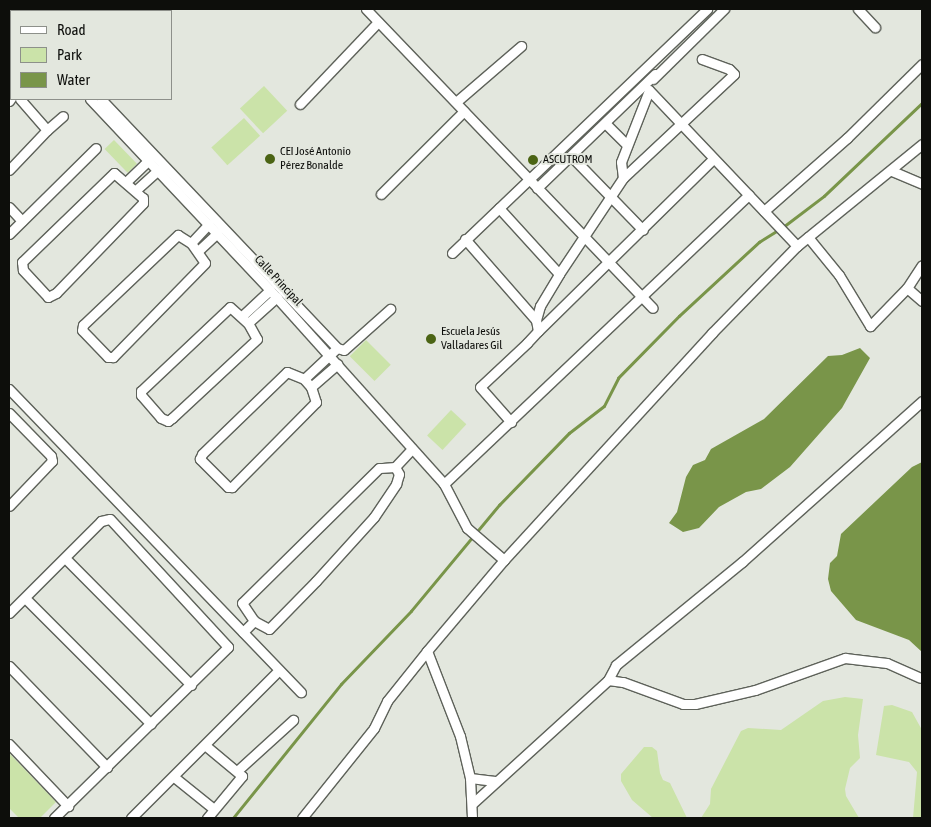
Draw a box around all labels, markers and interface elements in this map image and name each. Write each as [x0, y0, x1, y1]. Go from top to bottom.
legend [10, 10, 172, 100]
text: Road [57, 21, 86, 38]
text: Park [57, 46, 82, 63]
text: Water [57, 71, 90, 88]
place label: CEI José Antonio Pérez Bonalde [280, 145, 351, 173]
marker: CEI José Antonio Pérez Bonalde [264, 153, 276, 165]
place label: ASCUTROM [543, 153, 593, 167]
marker: ASCUTROM [527, 154, 539, 166]
street label: Calle Principal [251, 253, 305, 309]
place label: Escuela Jesús Valladares Gil [441, 325, 502, 353]
marker: Escuela Jesús Valladares Gil [425, 333, 437, 345]

